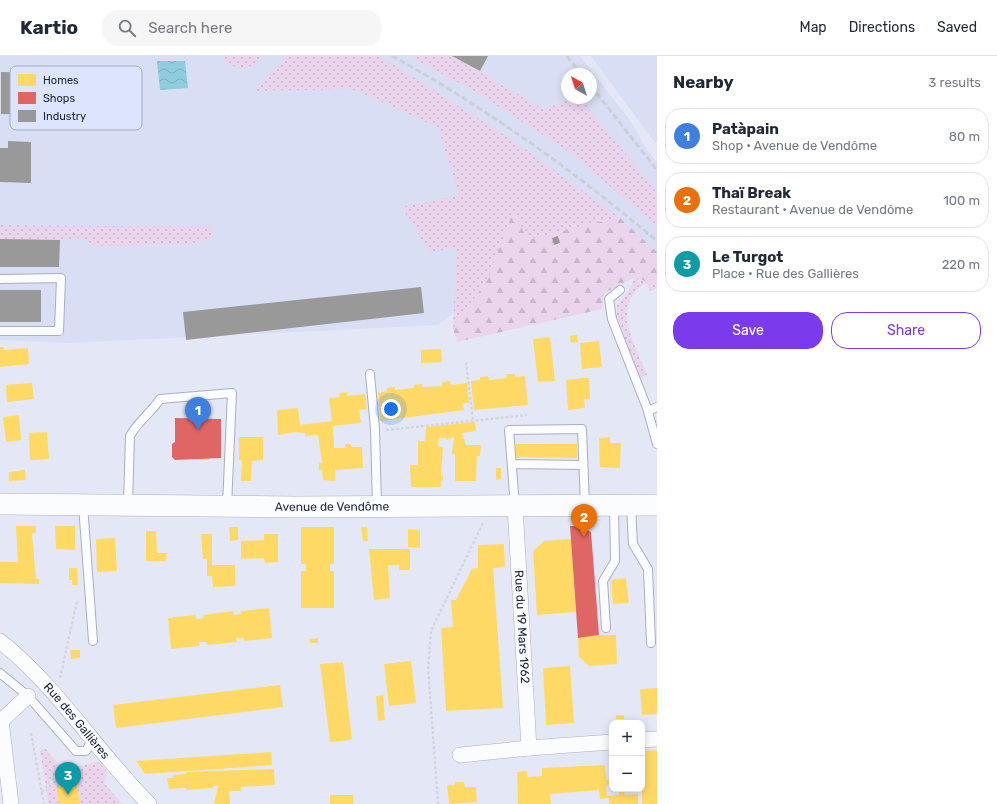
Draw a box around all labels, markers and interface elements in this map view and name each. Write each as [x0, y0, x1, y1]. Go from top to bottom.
search box [102, 10, 382, 46]
text: Kartio [20, 16, 78, 39]
icon: search [116, 17, 138, 39]
text: Search here [148, 19, 232, 37]
text: Map [800, 19, 827, 36]
text: Directions [849, 19, 915, 36]
text: Saved [937, 19, 977, 36]
legend [10, 66, 142, 130]
north arrow [561, 68, 597, 104]
text: Nearby [673, 72, 734, 92]
text: Homes [43, 74, 79, 87]
text: 3 results [929, 75, 981, 90]
text: Shops [43, 92, 75, 105]
text: Industry [43, 110, 86, 123]
text: Patàpain [712, 120, 779, 138]
text: 1 [684, 129, 690, 144]
text: 80 m [949, 129, 980, 144]
text: Shop · Avenue de Vendôme [712, 138, 877, 153]
text: Thaï Break [712, 184, 791, 202]
text: 2 [683, 193, 691, 208]
text: 100 m [943, 193, 980, 208]
text: Restaurant · Avenue de Vendôme [712, 202, 913, 217]
text: Le Turgot [712, 248, 783, 266]
text: 3 [683, 257, 691, 272]
text: 220 m [942, 257, 980, 272]
text: Place · Rue des Gallières [712, 266, 859, 281]
button: Save [673, 312, 823, 349]
button: Share [831, 312, 981, 349]
pin: 1 [185, 397, 211, 430]
your location [381, 399, 401, 419]
street label: Avenue de Vendôme [275, 499, 389, 514]
pin: 2 [571, 504, 597, 537]
street label: Rue du 19 Mars 1962 [512, 570, 532, 684]
street label: Rue des Gallières [41, 680, 113, 762]
map controls [609, 720, 645, 792]
button: + [609, 720, 645, 756]
button: − [609, 756, 645, 792]
pin: 3 [55, 762, 81, 795]

